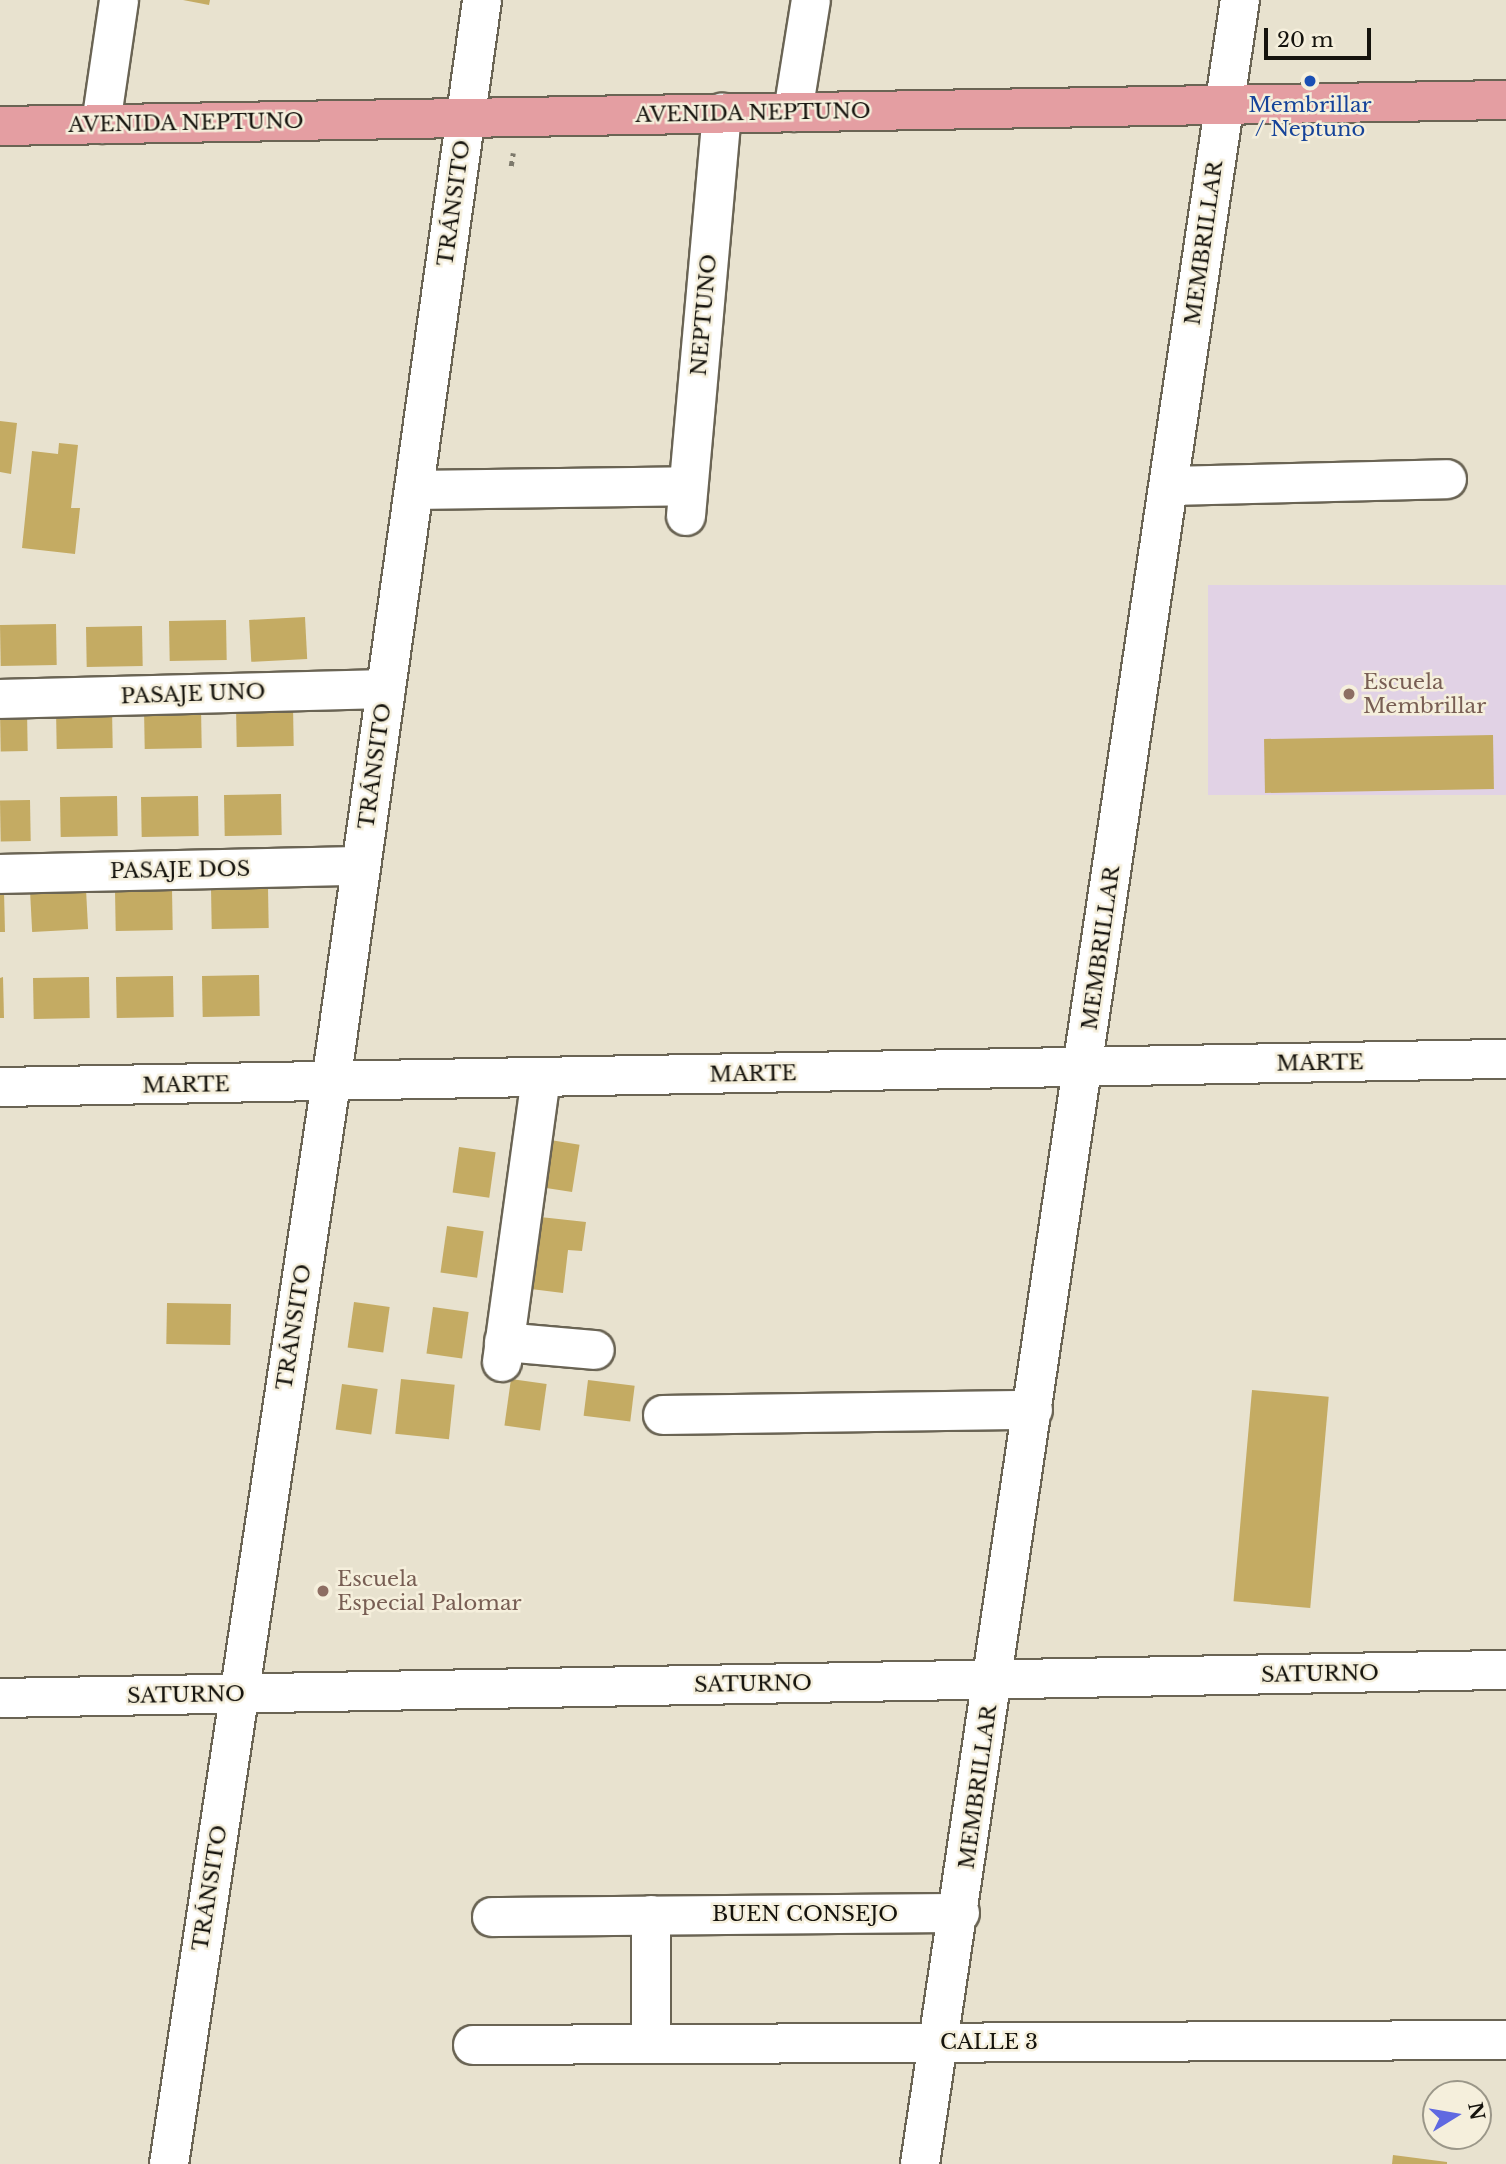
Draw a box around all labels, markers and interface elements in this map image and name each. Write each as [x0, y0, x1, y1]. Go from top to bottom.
scale bar [1268, 14, 1375, 58]
text: 20 m [1277, 27, 1334, 53]
marker: Membrillar / Neptuno [1302, 73, 1318, 89]
place label: Membrillar / Neptuno [1248, 92, 1372, 142]
street label: AVENIDA NEPTUNO [635, 98, 871, 128]
street label: AVENIDA NEPTUNO [68, 108, 304, 138]
street label: TRÁNSITO [433, 138, 475, 268]
street label: MEMBRILLAR [1180, 159, 1228, 327]
street label: NEPTUNO [686, 253, 722, 377]
place label: Escuela Membrillar [1363, 669, 1486, 719]
street label: PASAJE UNO [120, 679, 266, 709]
marker: Escuela Membrillar [1341, 686, 1357, 702]
street label: TRÁNSITO [354, 701, 396, 831]
street label: PASAJE DOS [110, 856, 250, 884]
street label: MEMBRILLAR [1077, 864, 1125, 1032]
street label: MARTE [1276, 1050, 1364, 1076]
street label: MARTE [709, 1061, 797, 1087]
street label: MARTE [142, 1072, 230, 1098]
street label: TRÁNSITO [272, 1262, 316, 1392]
place label: Escuela Especial Palomar [337, 1566, 522, 1616]
marker: Escuela Especial Palomar [315, 1583, 331, 1599]
street label: SATURNO [1261, 1660, 1379, 1688]
street label: SATURNO [694, 1670, 812, 1698]
street label: SATURNO [127, 1681, 245, 1709]
street label: MEMBRILLAR [954, 1703, 1002, 1871]
street label: TRÁNSITO [188, 1823, 232, 1953]
street label: BUEN CONSEJO [712, 1901, 898, 1927]
street label: CALLE 3 [940, 2029, 1038, 2055]
north arrow [1422, 2080, 1492, 2150]
text: N [1463, 2100, 1489, 2122]

